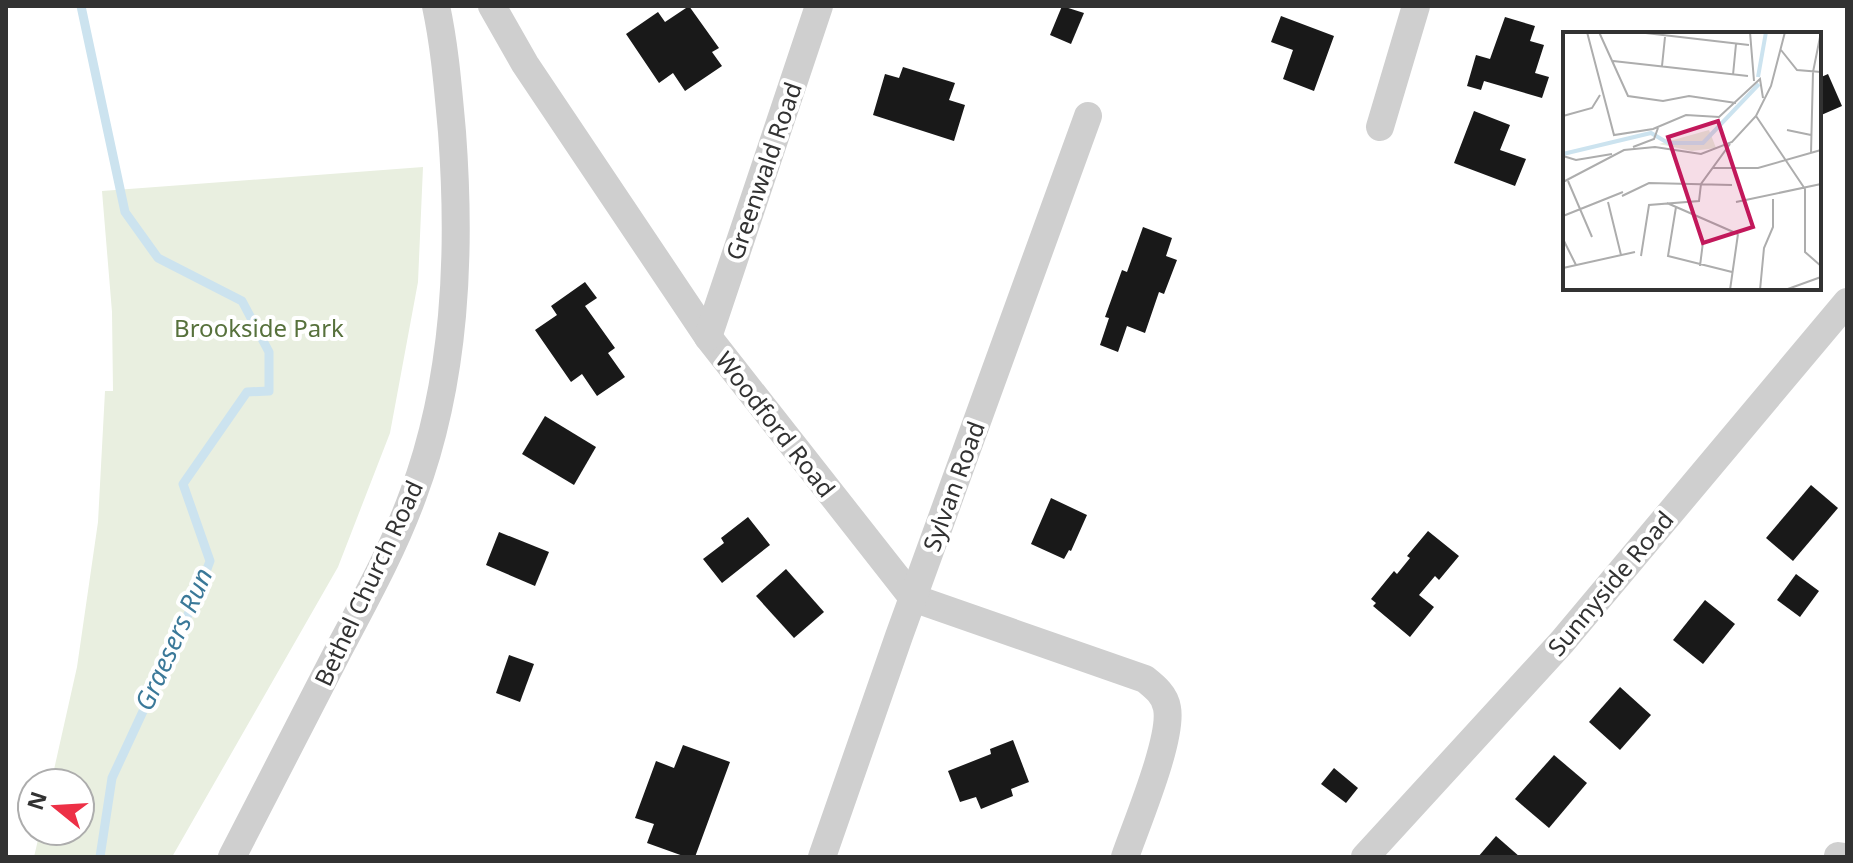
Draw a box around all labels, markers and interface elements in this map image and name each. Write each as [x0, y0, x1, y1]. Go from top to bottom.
inset map [1563, 32, 1821, 290]
street label: Greenwald Road [717, 78, 809, 264]
park label: Brookside Park [174, 311, 344, 344]
street label: Woodford Road [709, 344, 843, 504]
street label: Sylvan Road [914, 416, 992, 556]
street label: Bethel Church Road [306, 475, 430, 691]
street label: Sunnyside Road [1540, 504, 1680, 662]
water label: Graesers Run [125, 562, 221, 716]
north arrow [16, 767, 96, 847]
text: N [19, 787, 53, 814]

